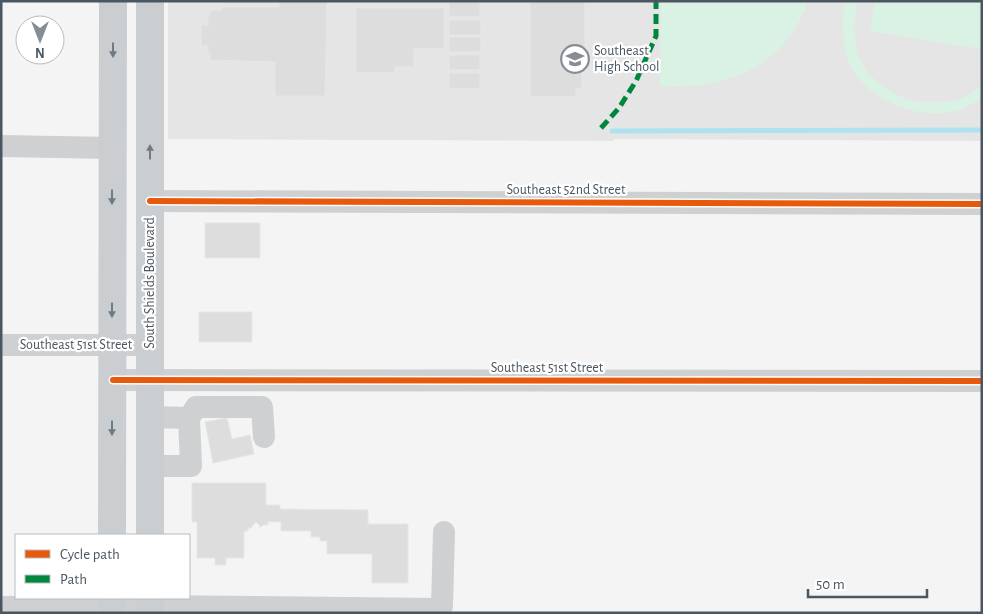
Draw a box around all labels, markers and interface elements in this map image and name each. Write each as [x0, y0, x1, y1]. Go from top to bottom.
north arrow [15, 15, 65, 65]
one-way arrow [109, 42, 117, 58]
school or university icon: Southeast High School [560, 44, 590, 74]
place label: Southeast High School [594, 44, 660, 74]
text: N [35, 45, 45, 59]
one-way arrow [146, 144, 154, 160]
street label: Southeast 52nd Street [507, 183, 626, 197]
one-way arrow [108, 189, 116, 205]
street label: South Shields Boulevard [143, 217, 157, 349]
one-way arrow [108, 303, 116, 319]
street label: Southeast 51st Street [20, 338, 133, 352]
street label: Southeast 51st Street [491, 361, 604, 375]
one-way arrow [108, 421, 116, 437]
legend [15, 534, 190, 599]
text: Cycle path [60, 547, 120, 562]
scale bar [808, 566, 927, 598]
text: Path [60, 572, 87, 587]
text: 50 m [816, 577, 845, 592]

